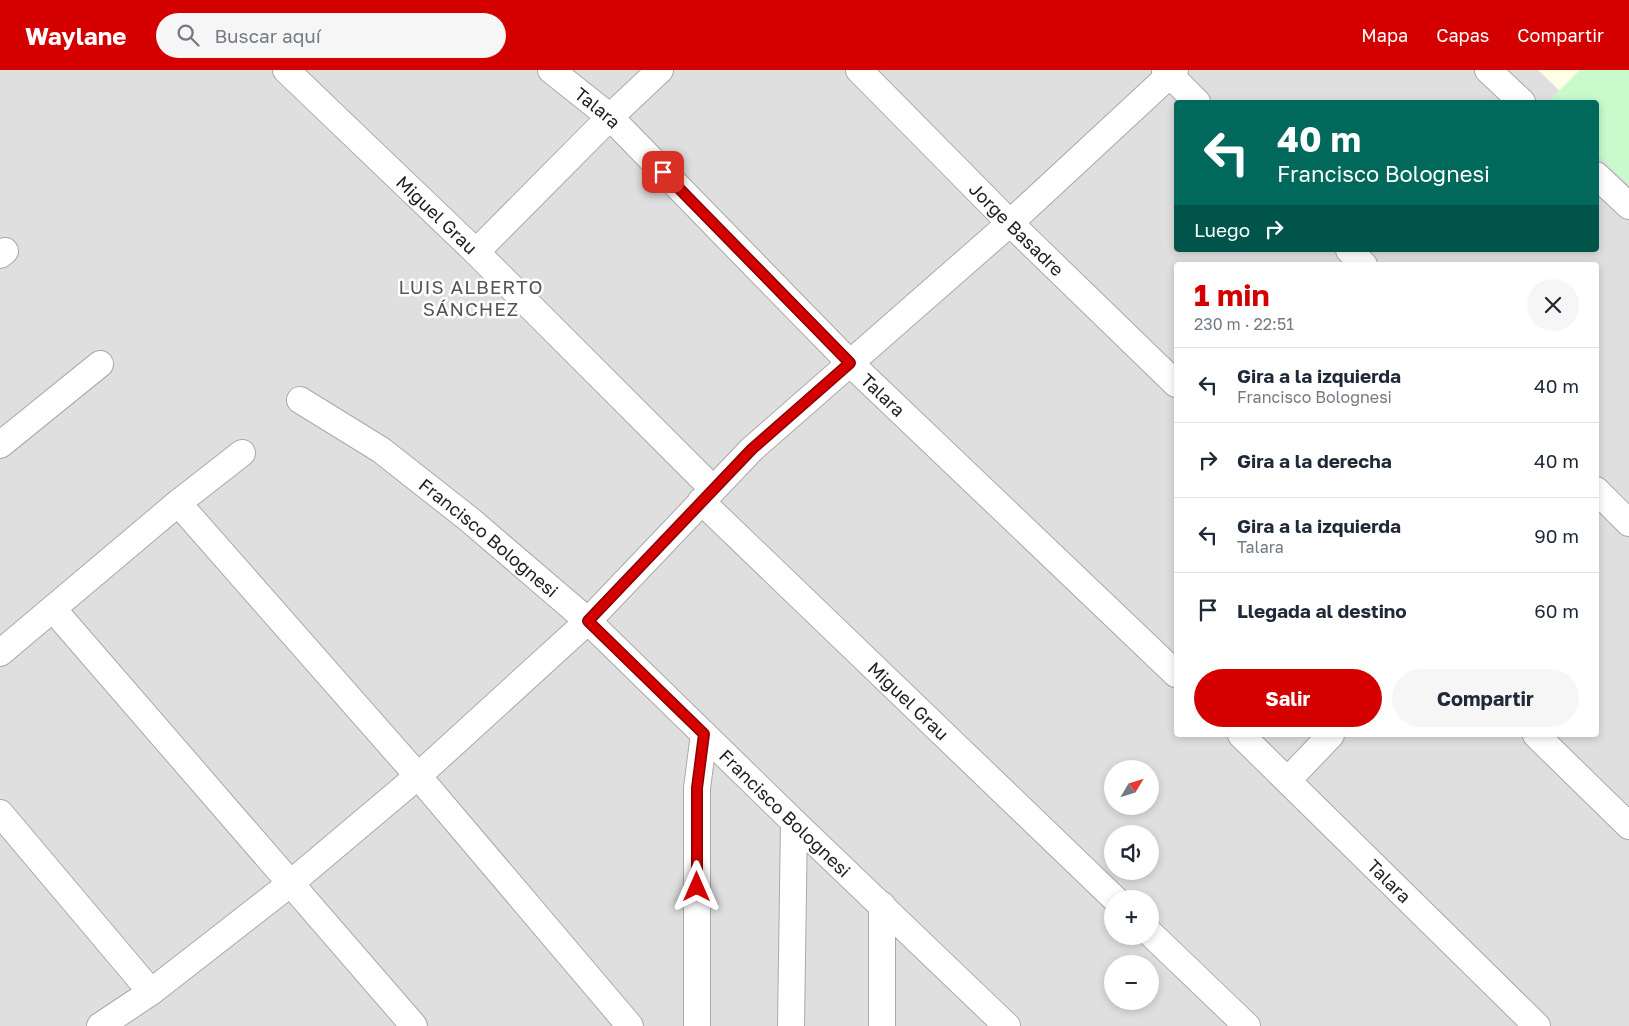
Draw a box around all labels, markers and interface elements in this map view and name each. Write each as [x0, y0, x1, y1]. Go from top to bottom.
search box [156, 13, 506, 58]
text: Waylane [25, 21, 126, 50]
icon: search [174, 21, 202, 49]
text: Buscar aquí [214, 24, 321, 47]
text: Mapa [1361, 24, 1408, 46]
text: Capas [1436, 24, 1489, 46]
text: Compartir [1517, 24, 1604, 46]
street label: Talara [570, 82, 625, 132]
text: 40 m [1277, 118, 1361, 160]
icon: left [1194, 120, 1259, 185]
pin [642, 151, 684, 193]
icon: arrive [649, 158, 677, 186]
text: Francisco Bolognesi [1277, 160, 1490, 187]
street label: Miguel Grau [392, 171, 482, 258]
street label: Jorge Basadre [965, 178, 1069, 280]
icon: right [1260, 215, 1288, 243]
text: Luego [1194, 218, 1250, 241]
district label: LUIS ALBERTO SÁNCHEZ [398, 275, 544, 320]
text: 1 min [1194, 277, 1270, 313]
button: close [1527, 279, 1579, 331]
text: 230 m · 22:51 [1194, 314, 1294, 334]
text: Gira a la izquierda [1237, 364, 1401, 387]
street label: Talara [857, 369, 910, 421]
icon: left [1194, 371, 1222, 399]
text: 40 m [1534, 374, 1579, 397]
text: Francisco Bolognesi [1237, 387, 1392, 407]
icon: right [1194, 446, 1222, 474]
text: Gira a la derecha [1237, 449, 1392, 472]
text: 40 m [1534, 449, 1579, 472]
street label: Francisco Bolognesi [415, 473, 563, 602]
text: Gira a la izquierda [1237, 514, 1401, 537]
icon: left [1194, 521, 1222, 549]
text: 90 m [1534, 524, 1579, 547]
text: Talara [1237, 537, 1284, 557]
icon: arrive [1194, 596, 1222, 624]
text: Llegada al destino [1237, 599, 1407, 622]
text: 60 m [1534, 599, 1579, 622]
street label: Miguel Grau [864, 657, 954, 744]
button: Salir [1194, 669, 1382, 727]
button: Compartir [1392, 669, 1579, 727]
street label: Francisco Bolognesi [715, 744, 856, 882]
north arrow [1104, 760, 1159, 815]
map controls [1104, 760, 1159, 1010]
button: sound [1104, 825, 1159, 880]
street label: Talara [1363, 855, 1416, 907]
position arrow [670, 860, 722, 912]
button: + [1104, 890, 1159, 945]
button: − [1104, 955, 1159, 1010]

